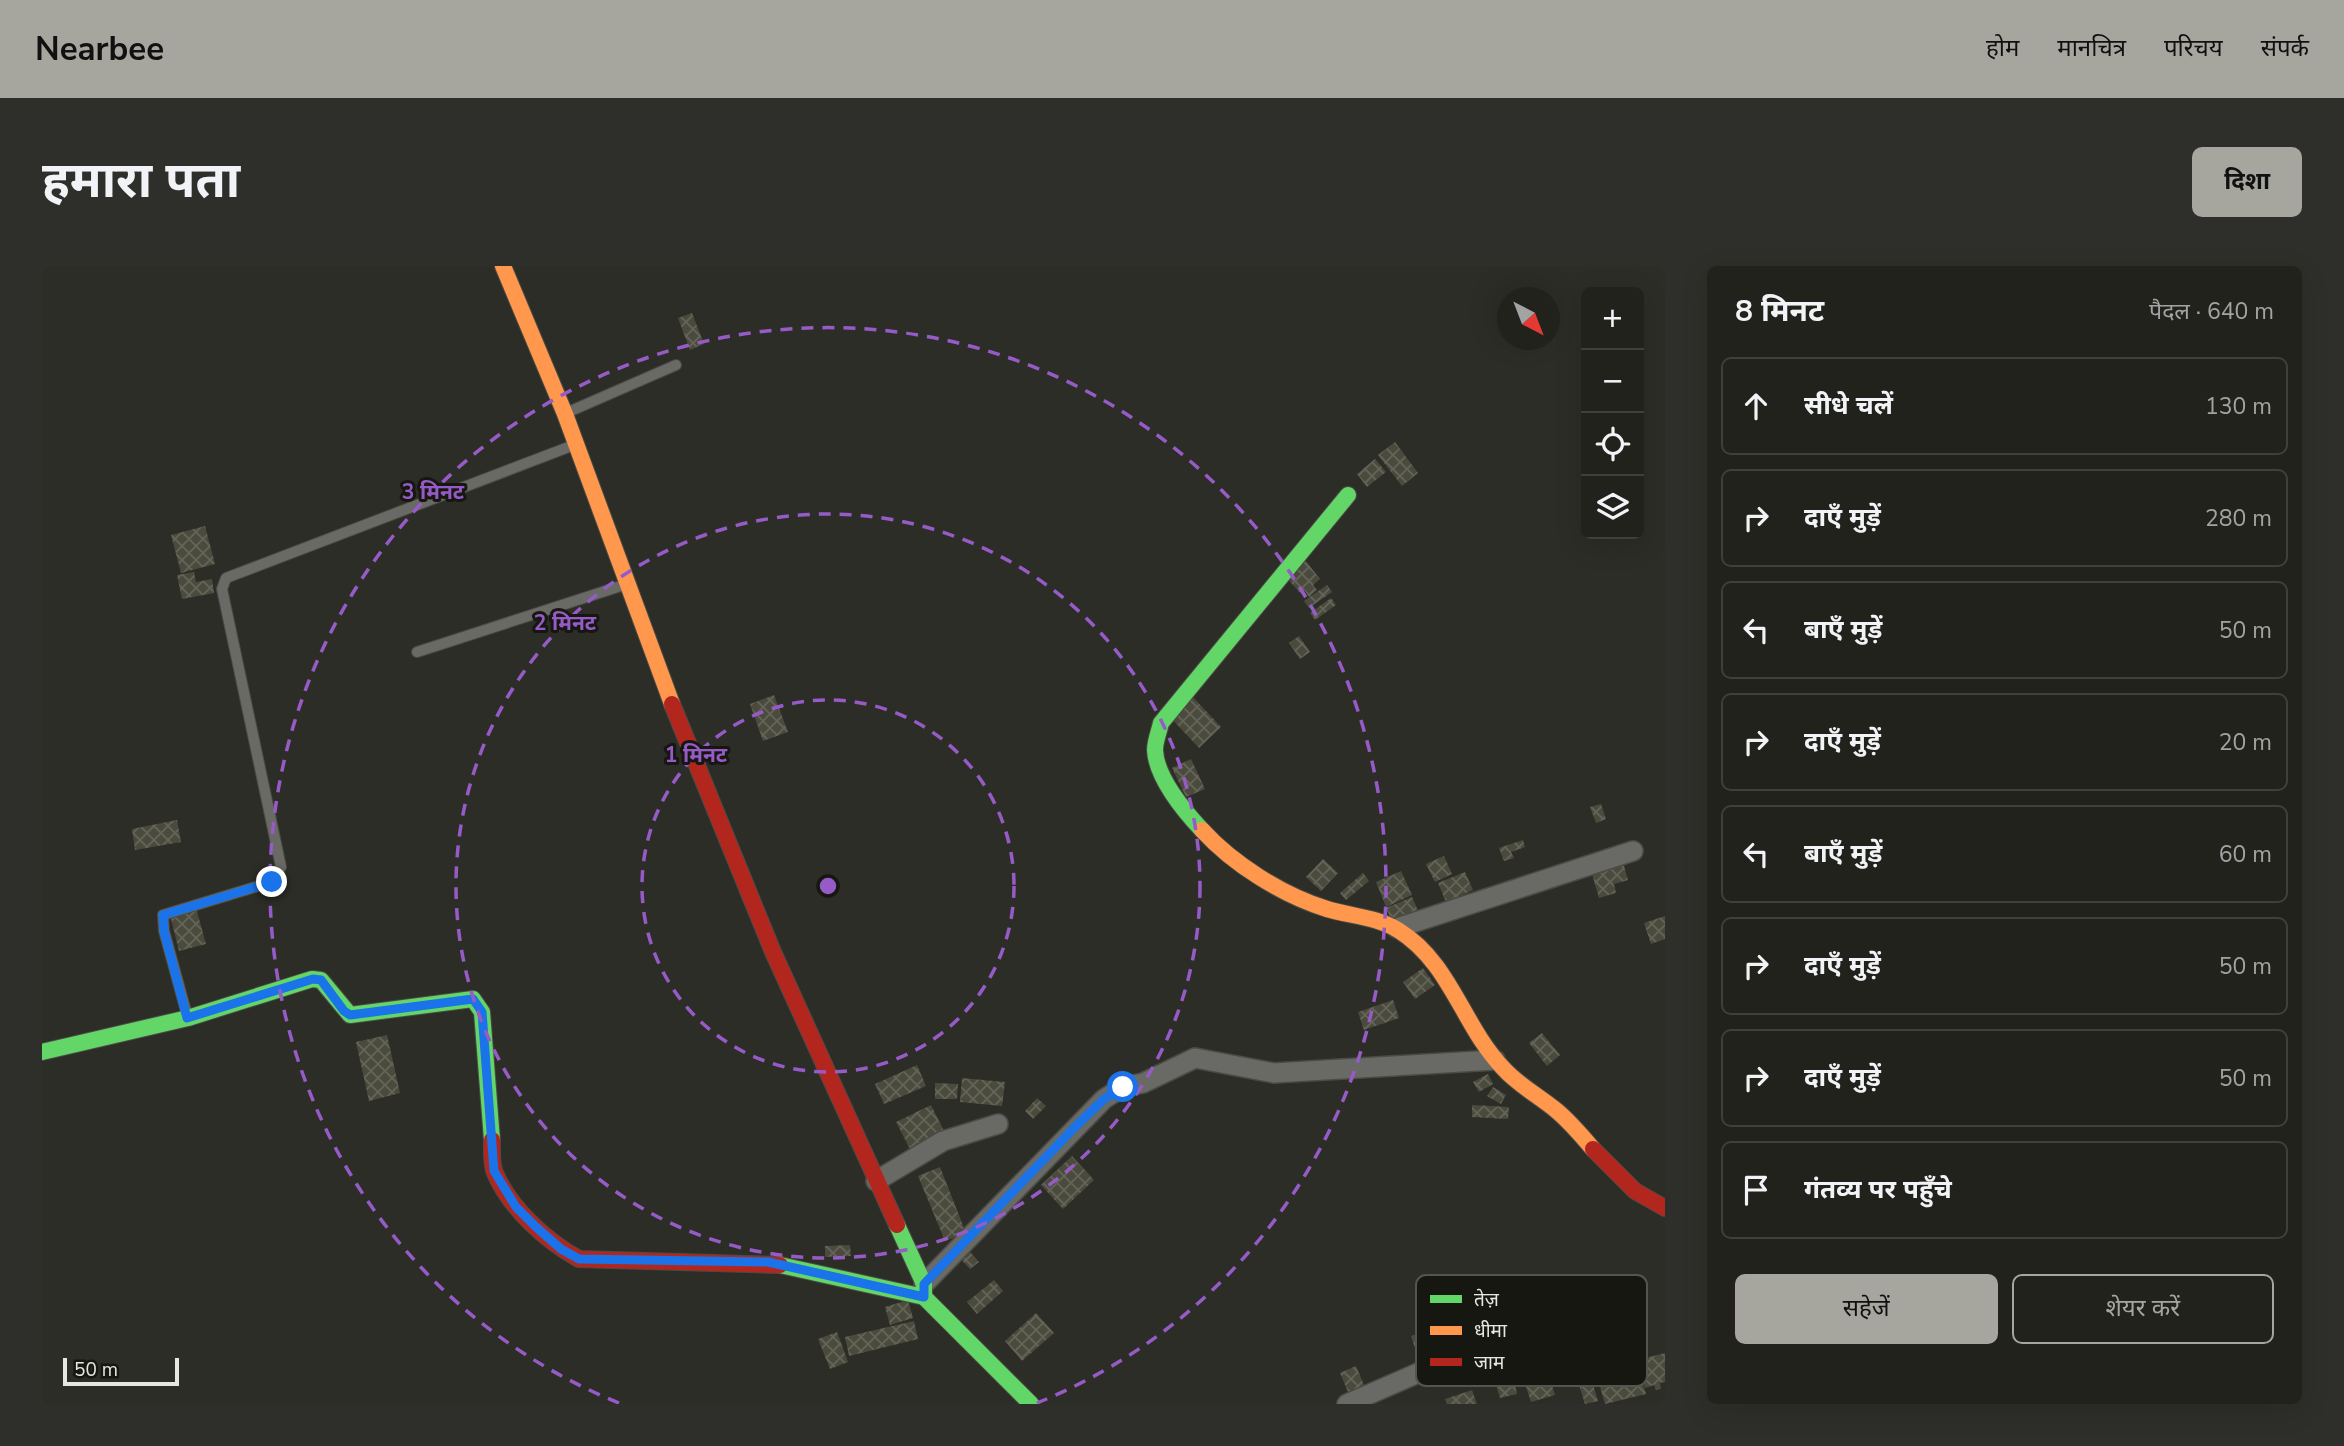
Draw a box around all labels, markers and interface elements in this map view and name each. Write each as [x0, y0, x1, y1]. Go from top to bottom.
text: Nearbee [35, 27, 164, 72]
text: होम [1986, 32, 2019, 64]
text: मानचित्र [2057, 32, 2126, 64]
text: परिचय [2164, 32, 2223, 64]
text: संपर्क [2261, 32, 2309, 64]
text: हमारा पता [42, 147, 240, 214]
button: दिशा [2192, 147, 2302, 217]
north arrow [1497, 287, 1560, 350]
map controls [1581, 287, 1644, 539]
button: + [1581, 287, 1644, 350]
text: 8 मिनट [1735, 291, 1824, 332]
text: पैदल · 640 m [2149, 296, 2274, 327]
button: − [1581, 350, 1644, 413]
icon: ahead [1737, 387, 1775, 425]
text: सीधे चलें [1804, 388, 1893, 423]
text: 130 m [2205, 391, 2272, 422]
button: locate [1581, 413, 1644, 476]
button: layers [1581, 476, 1644, 539]
text: 3 मिनट [402, 478, 465, 506]
icon: right [1737, 499, 1775, 537]
text: दाएँ मुड़ें [1804, 500, 1881, 535]
text: 280 m [2205, 503, 2272, 534]
text: 2 मिनट [534, 609, 597, 637]
icon: left [1737, 611, 1775, 649]
text: बाएँ मुड़ें [1804, 612, 1882, 647]
text: 50 m [2219, 615, 2272, 646]
icon: right [1737, 723, 1775, 761]
text: दाएँ मुड़ें [1804, 724, 1881, 759]
text: 20 m [2219, 727, 2272, 758]
text: 1 मिनट [665, 741, 728, 769]
icon: left [1737, 835, 1775, 873]
text: बाएँ मुड़ें [1804, 836, 1882, 871]
text: 60 m [2219, 839, 2272, 870]
route end [256, 866, 287, 897]
centre of rings [816, 874, 840, 898]
icon: right [1737, 947, 1775, 985]
text: दाएँ मुड़ें [1804, 948, 1881, 983]
text: 50 m [2219, 951, 2272, 982]
icon: right [1737, 1059, 1775, 1097]
text: दाएँ मुड़ें [1804, 1060, 1881, 1095]
text: 50 m [2219, 1063, 2272, 1094]
route start [1107, 1071, 1138, 1102]
icon: arrive [1737, 1171, 1775, 1209]
text: गंतव्य पर पहुँचे [1804, 1172, 1952, 1207]
button: सहेजें [1735, 1274, 1998, 1344]
button: शेयर करें [2012, 1274, 2274, 1344]
legend [1416, 1275, 1647, 1386]
text: तेज़ [1474, 1287, 1500, 1313]
text: धीमा [1474, 1318, 1508, 1344]
text: जाम [1474, 1350, 1505, 1376]
scale bar [63, 1355, 178, 1387]
text: 50 m [74, 1357, 118, 1383]

